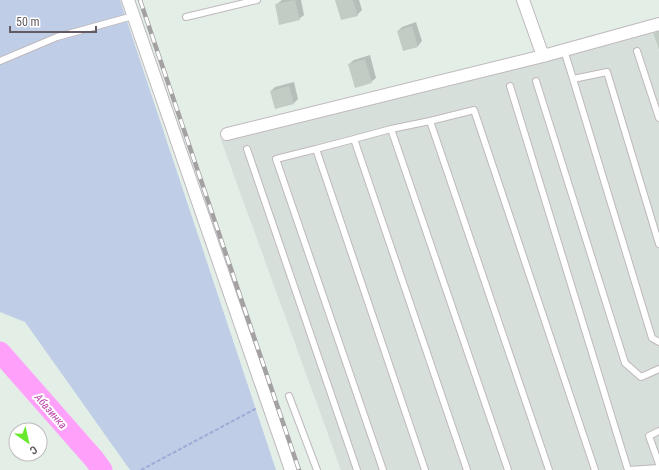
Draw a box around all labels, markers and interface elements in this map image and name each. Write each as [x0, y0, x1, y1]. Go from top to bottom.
scale bar [10, 8, 96, 34]
text: 50 m [16, 15, 40, 29]
water label: Абазинка [31, 390, 69, 432]
north arrow [8, 422, 48, 462]
text: С [27, 443, 40, 457]

